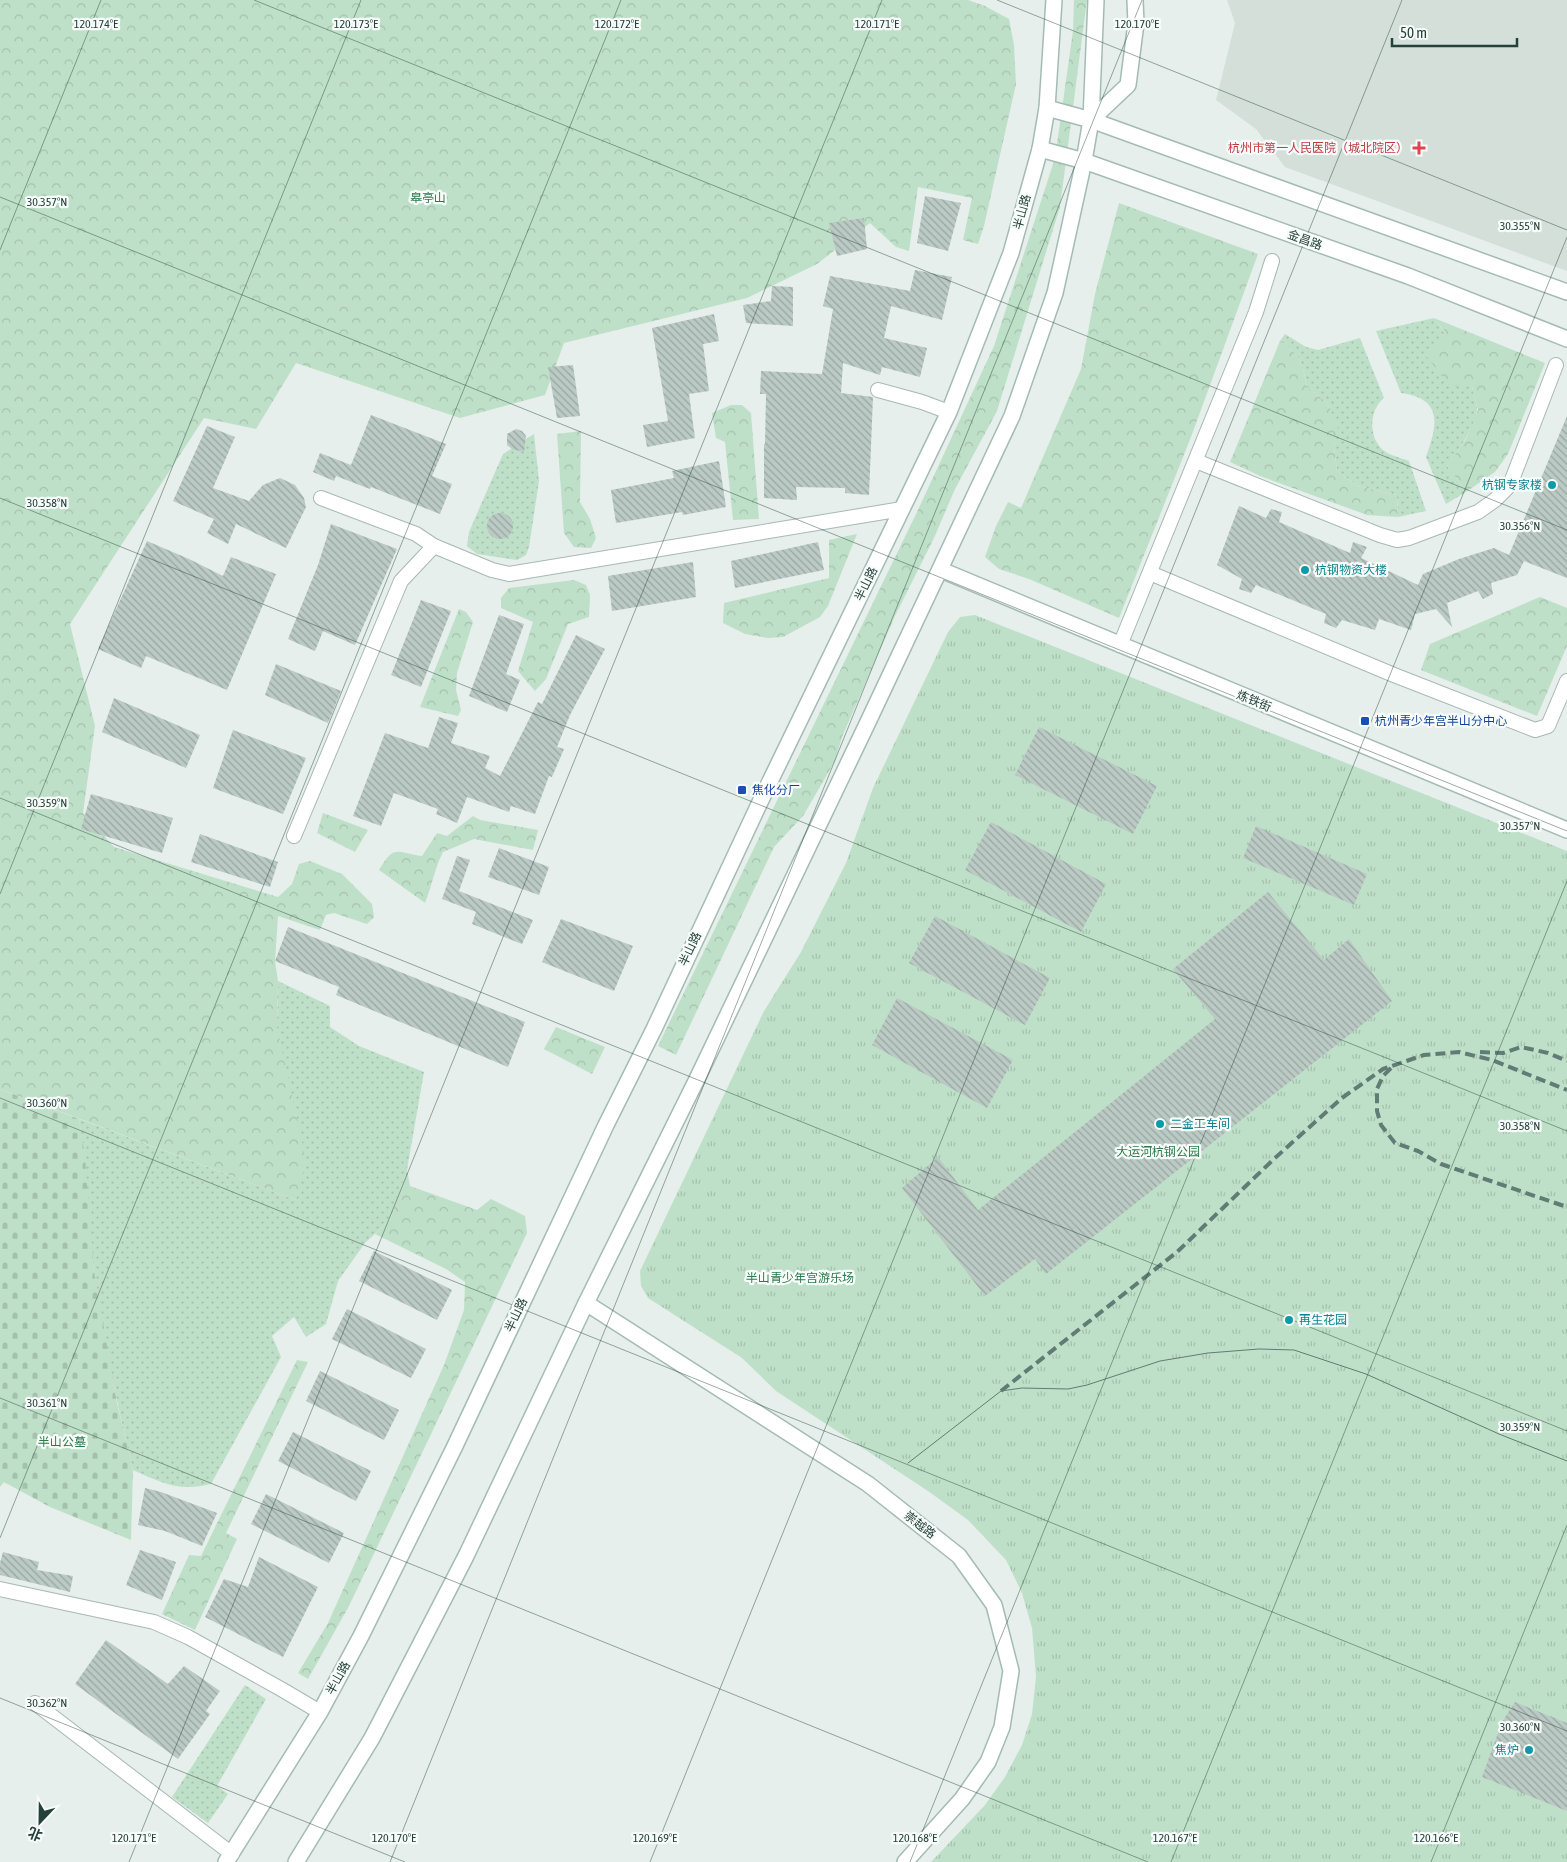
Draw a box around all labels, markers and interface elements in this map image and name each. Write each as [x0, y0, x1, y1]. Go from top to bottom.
scale bar [1392, 15, 1517, 47]
text: 120.174°E [74, 17, 118, 31]
text: 120.173°E [334, 17, 378, 31]
text: 120.172°E [595, 17, 639, 31]
text: 120.171°E [855, 17, 899, 31]
text: 120.170°E [1115, 17, 1159, 31]
text: 50 m [1400, 24, 1427, 41]
place label: 杭州市第一人民医院（城北院区） [1228, 141, 1408, 155]
marker: 杭州市第一人民医院（城北院区） [1412, 141, 1426, 155]
park label: 皋亭山 [410, 191, 446, 205]
street label: 半山路 [1011, 193, 1033, 231]
text: 30.357°N [27, 195, 67, 209]
text: 30.355°N [1500, 219, 1540, 233]
street label: 金昌路 [1286, 227, 1324, 253]
place label: 杭钢专家楼 [1482, 478, 1542, 492]
marker: 杭钢专家楼 [1546, 479, 1558, 491]
text: 30.358°N [27, 496, 67, 510]
text: 30.356°N [1500, 519, 1540, 533]
place label: 杭钢物资大楼 [1315, 563, 1387, 577]
marker: 杭钢物资大楼 [1299, 564, 1311, 576]
street label: 半山路 [852, 565, 880, 603]
street label: 炼铁街 [1235, 688, 1273, 714]
place label: 杭州青少年宫半山分中心 [1375, 714, 1507, 728]
marker: 杭州青少年宫半山分中心 [1359, 715, 1371, 727]
place label: 焦化分厂 [752, 783, 800, 797]
marker: 焦化分厂 [736, 784, 748, 796]
text: 30.359°N [27, 796, 67, 810]
text: 30.357°N [1500, 819, 1540, 833]
street label: 半山路 [676, 930, 704, 968]
text: 30.360°N [27, 1096, 67, 1110]
place label: 二金工车间 [1170, 1117, 1230, 1131]
marker: 二金工车间 [1154, 1118, 1166, 1130]
text: 30.358°N [1500, 1119, 1540, 1133]
park label: 大运河杭钢公园 [1116, 1145, 1200, 1159]
park label: 半山青少年宫游乐场 [746, 1271, 854, 1285]
street label: 半山路 [502, 1296, 530, 1334]
place label: 再生花园 [1299, 1313, 1347, 1327]
marker: 再生花园 [1283, 1314, 1295, 1326]
text: 30.361°N [27, 1396, 67, 1410]
text: 30.359°N [1500, 1420, 1540, 1434]
park label: 半山公墓 [38, 1435, 86, 1449]
street label: 崇越路 [902, 1508, 938, 1542]
street label: 半山路 [323, 1659, 353, 1697]
text: 30.362°N [27, 1696, 67, 1710]
text: 30.360°N [1500, 1720, 1540, 1734]
place label: 焦炉 [1495, 1743, 1519, 1757]
marker: 焦炉 [1523, 1744, 1535, 1756]
north arrow [15, 1797, 65, 1847]
text: 北 [26, 1824, 45, 1844]
text: 120.171°E [112, 1831, 156, 1845]
text: 120.170°E [372, 1831, 416, 1845]
text: 120.169°E [633, 1831, 677, 1845]
text: 120.168°E [893, 1831, 937, 1845]
text: 120.167°E [1153, 1831, 1197, 1845]
text: 120.166°E [1414, 1831, 1458, 1845]

